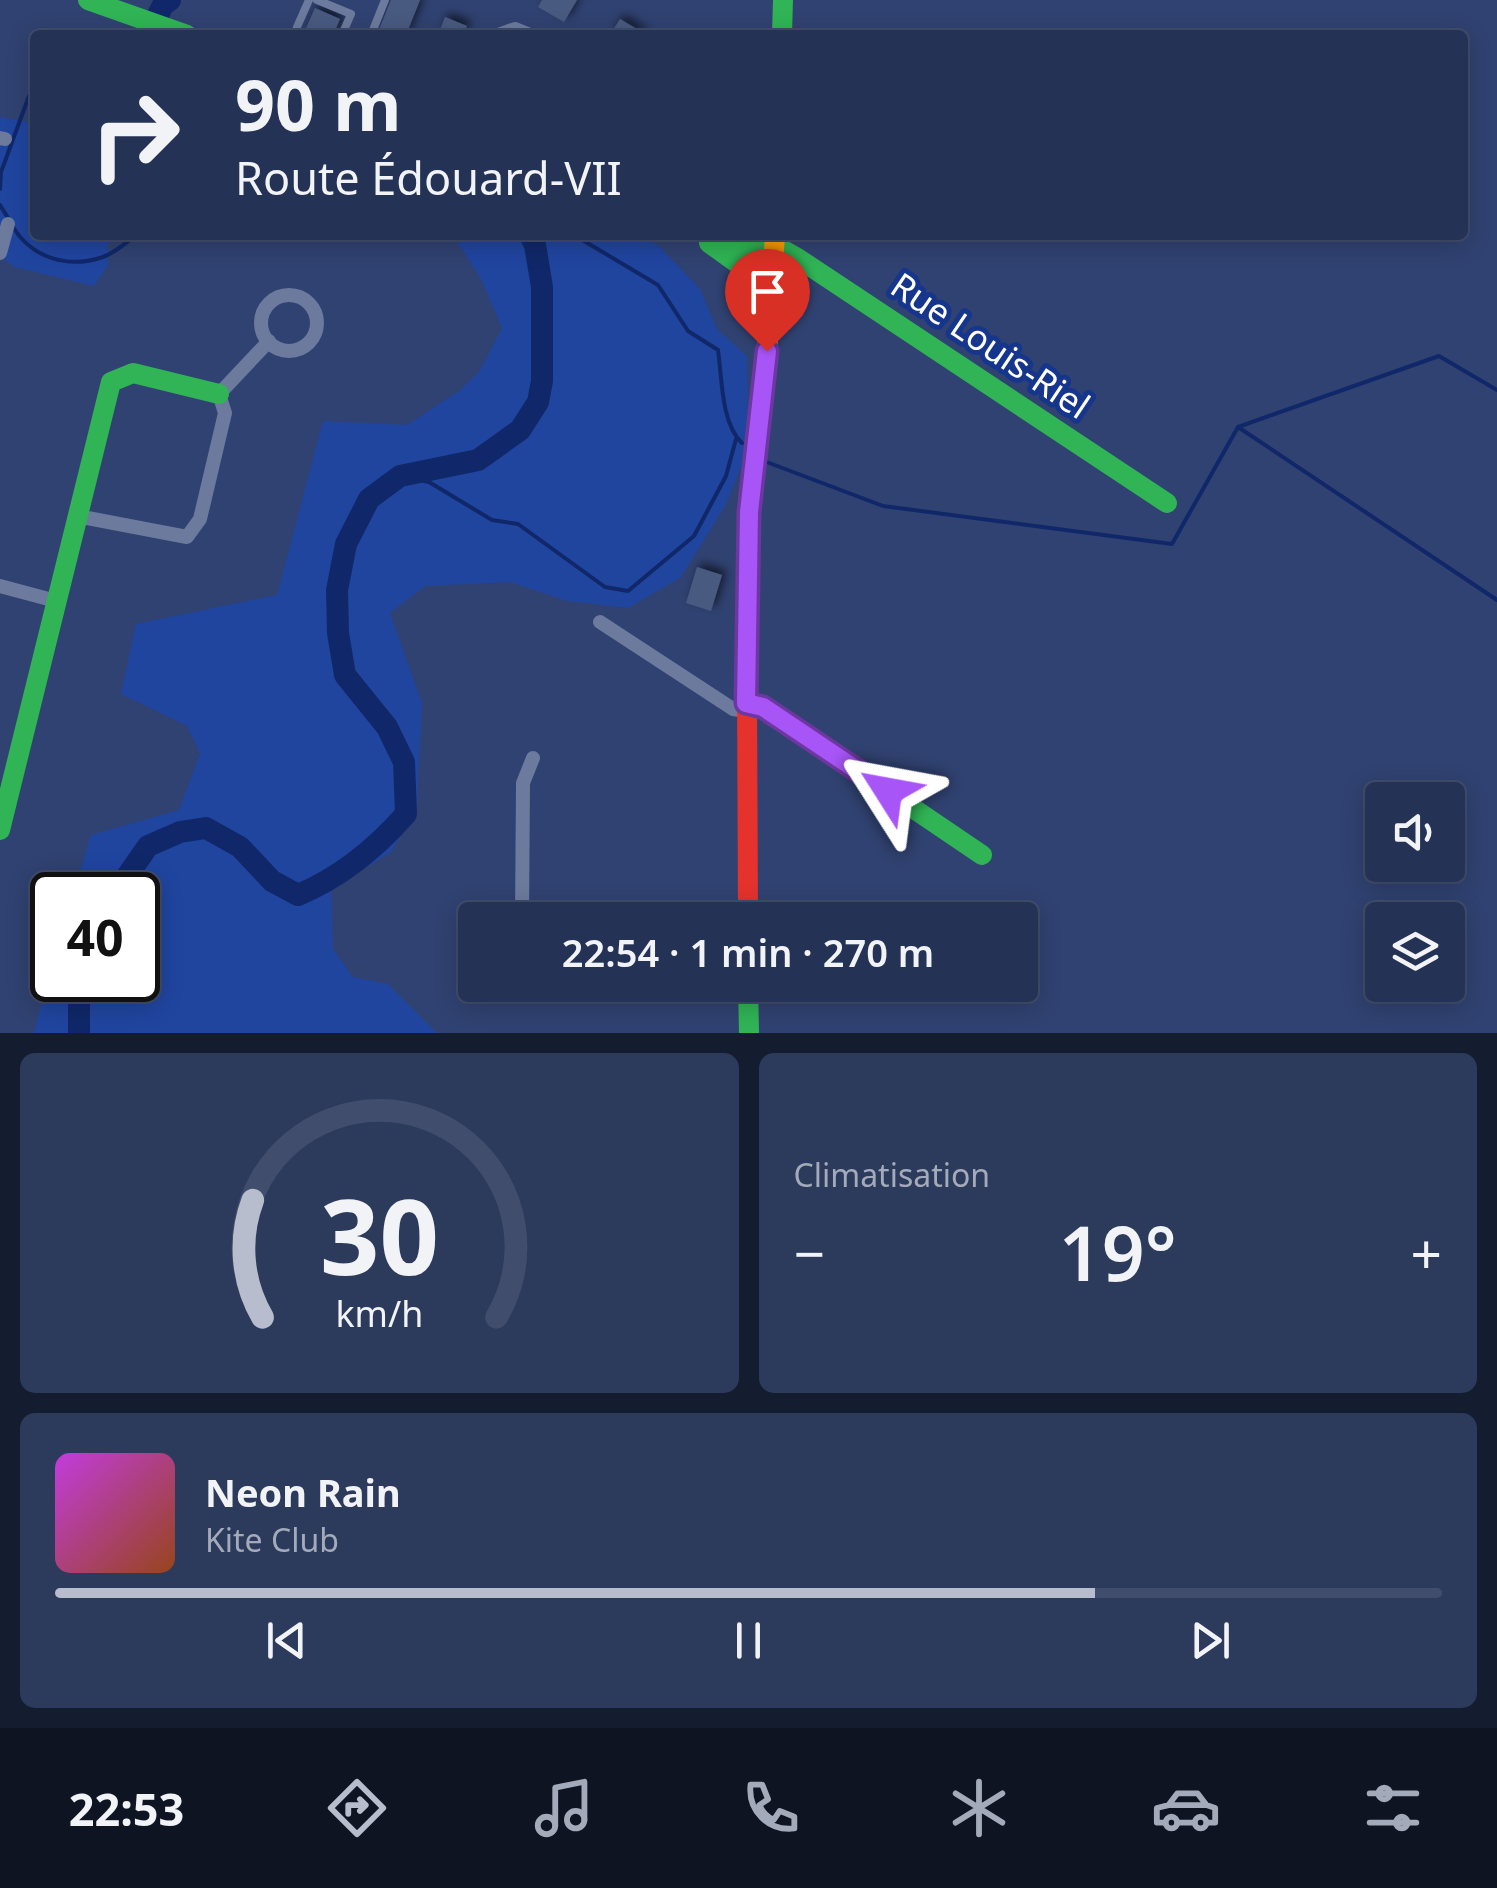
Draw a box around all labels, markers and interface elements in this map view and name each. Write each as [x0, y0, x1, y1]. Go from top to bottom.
text: 90 m [235, 56, 402, 152]
icon: right [70, 70, 200, 200]
text: Route Édouard-VII [235, 147, 622, 208]
pin [725, 249, 810, 352]
street label: Rue Louis-Riel [882, 261, 1099, 429]
icon: arrive [740, 264, 795, 319]
position arrow [836, 739, 940, 843]
map controls [1365, 782, 1465, 1002]
button: sound [1365, 782, 1465, 882]
speed limit sign: 40 [30, 872, 160, 1002]
button: layers [1365, 902, 1465, 1002]
text: 22:54 · 1 min · 270 m [562, 926, 934, 978]
text: Climatisation [794, 1153, 990, 1196]
text: 30 [320, 1164, 439, 1305]
text: 19° [1059, 1201, 1177, 1303]
text: − [794, 1215, 825, 1290]
text: + [1411, 1215, 1442, 1290]
text: km/h [335, 1289, 423, 1337]
text: Neon Rain [205, 1466, 401, 1518]
text: Kite Club [205, 1518, 339, 1561]
icon: previous [259, 1613, 314, 1668]
icon: pause [721, 1613, 776, 1668]
icon: next [1183, 1613, 1238, 1668]
icon: directions [322, 1773, 392, 1843]
icon: music [529, 1773, 599, 1843]
icon: phone [736, 1773, 806, 1843]
icon: climate [944, 1773, 1014, 1843]
icon: car [1151, 1773, 1221, 1843]
icon: filters [1358, 1773, 1428, 1843]
text: 22:53 [69, 1778, 184, 1839]

